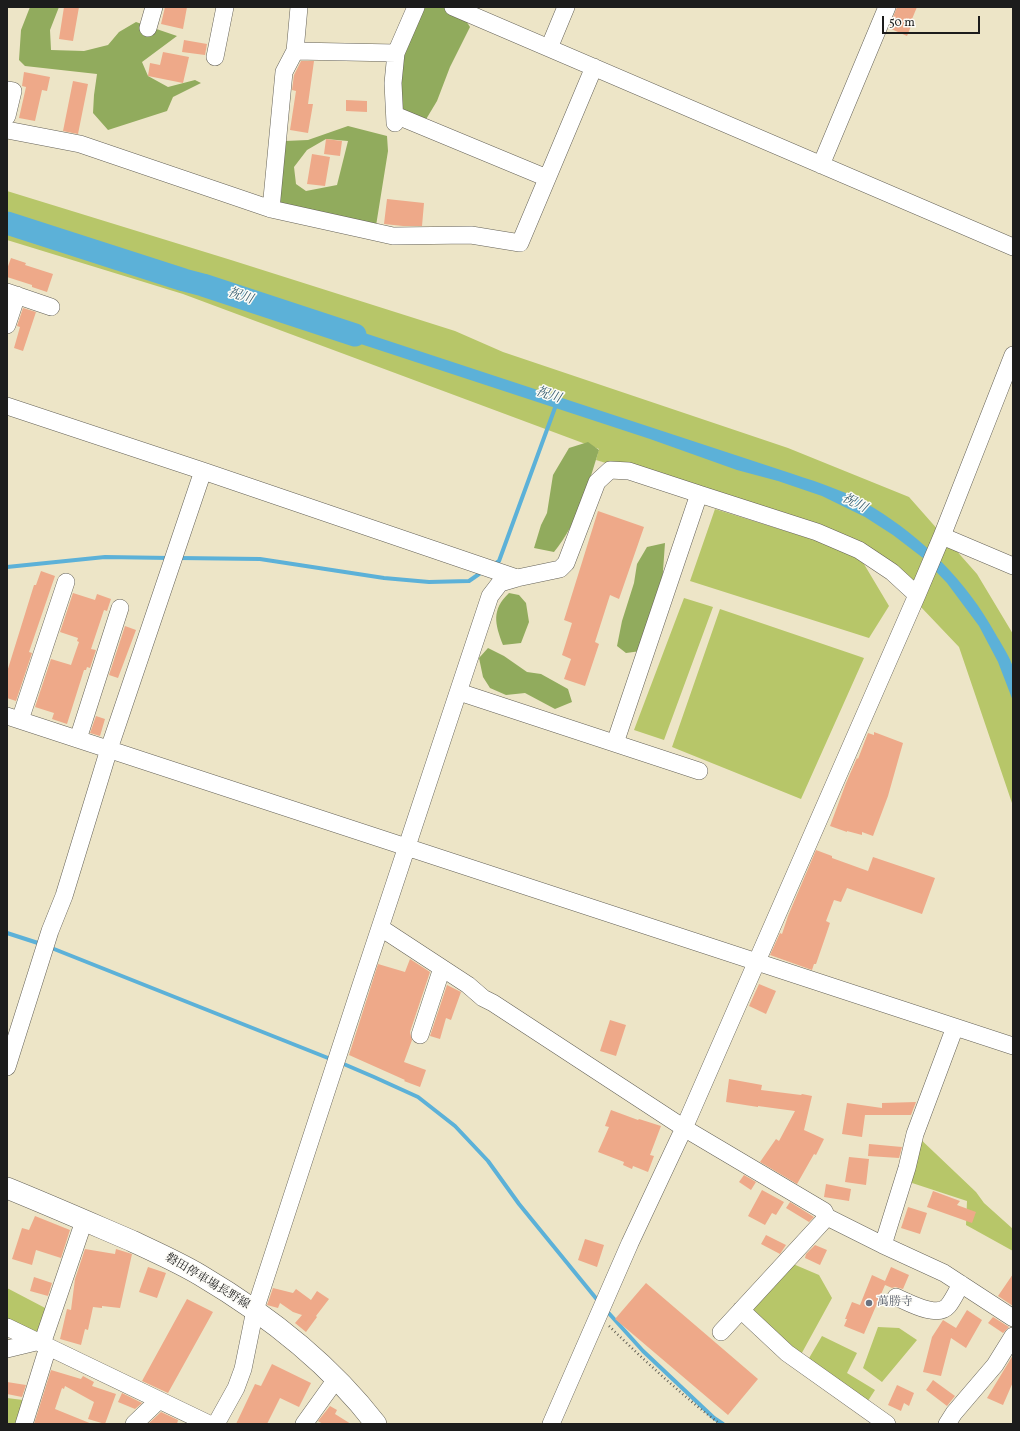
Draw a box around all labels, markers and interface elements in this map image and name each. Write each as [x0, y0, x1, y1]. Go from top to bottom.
scale bar [884, 8, 982, 34]
text: 50 m [889, 15, 915, 31]
water label: 祝川 [225, 286, 255, 308]
water label: 祝川 [533, 385, 563, 407]
water label: 祝川 [839, 491, 869, 517]
street label: 磐田停車場長野線 [162, 1251, 252, 1313]
place label: 萬勝寺 [877, 1296, 913, 1310]
marker: 萬勝寺 [864, 1298, 874, 1308]

